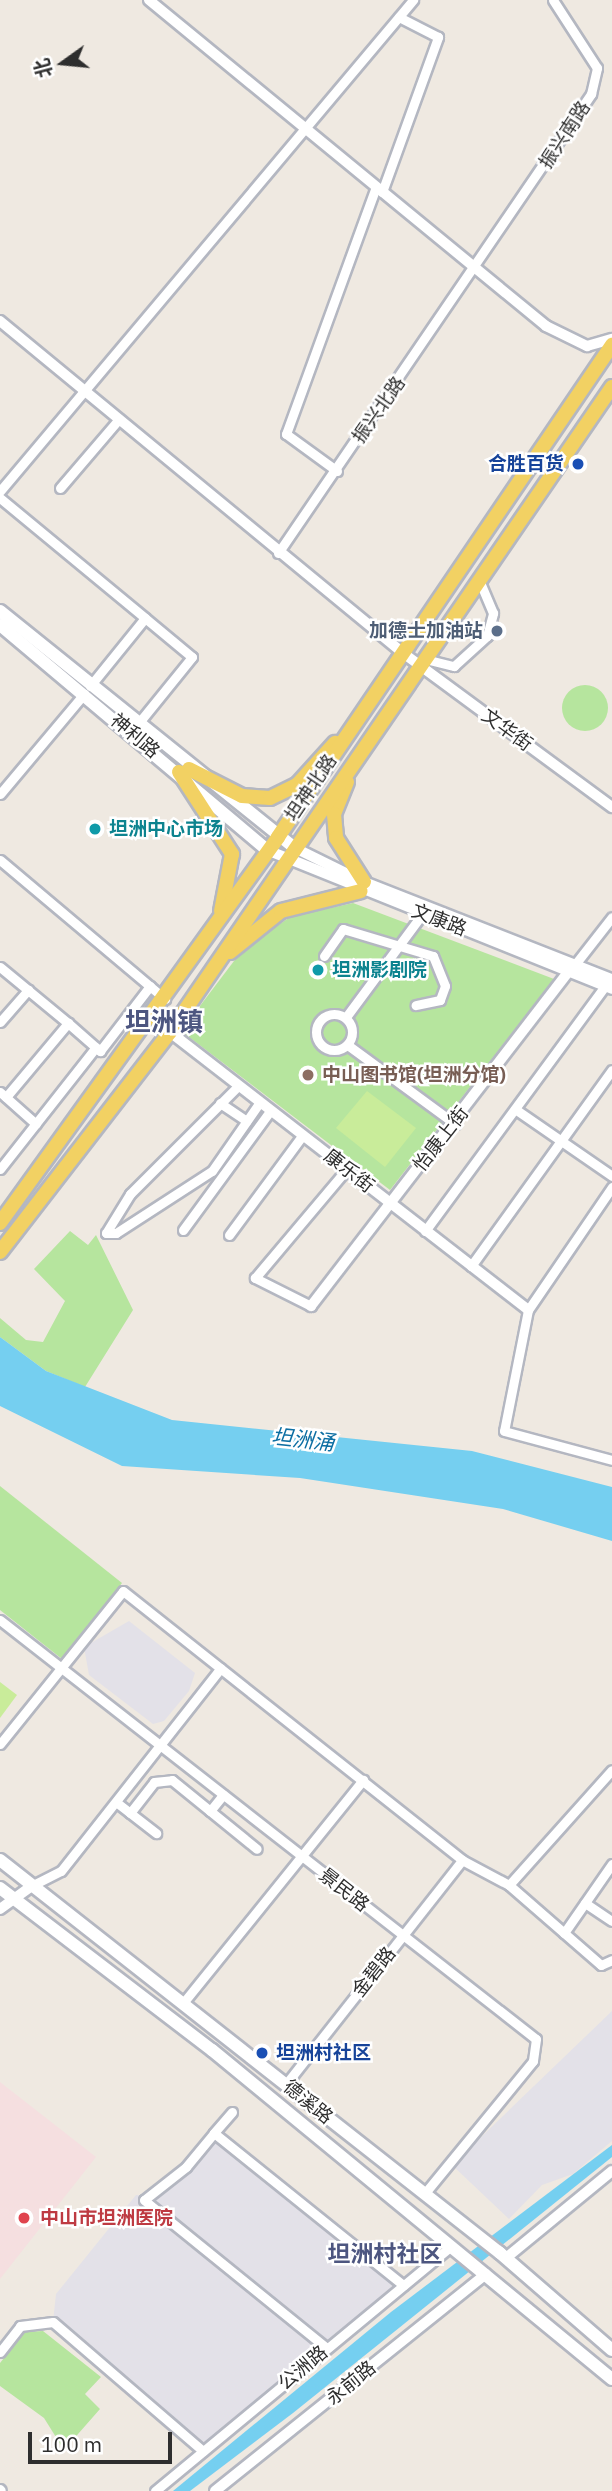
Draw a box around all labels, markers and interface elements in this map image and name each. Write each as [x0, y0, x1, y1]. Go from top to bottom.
north arrow [28, 28, 98, 98]
text: 北 [29, 56, 57, 81]
street label: 振兴南路 [535, 97, 595, 173]
street label: 振兴北路 [348, 372, 410, 448]
place label: 合胜百货 [488, 453, 564, 475]
marker: 合胜百货 [570, 456, 586, 472]
place label: 加德士加油站 [369, 620, 483, 642]
marker: 加德士加油站 [489, 623, 505, 639]
street label: 文华街 [477, 704, 537, 756]
street label: 神利路 [106, 709, 164, 763]
street label: 坦神北路 [280, 750, 342, 826]
place label: 坦洲中心市场 [109, 818, 223, 840]
marker: 坦洲中心市场 [87, 821, 103, 837]
street label: 文康路 [408, 899, 470, 941]
place label: 坦洲影剧院 [332, 959, 427, 981]
marker: 坦洲影剧院 [310, 962, 326, 978]
district label: 坦洲镇 [125, 1006, 203, 1038]
place label: 中山图书馆(坦洲分馆) [322, 1064, 506, 1086]
marker: 中山图书馆(坦洲分馆) [300, 1067, 316, 1083]
street label: 怡康上街 [409, 1102, 473, 1176]
street label: 康乐街 [320, 1144, 378, 1198]
water label: 坦洲涌 [270, 1423, 336, 1455]
street label: 景民路 [315, 1863, 373, 1917]
street label: 金碧路 [347, 1943, 401, 2001]
place label: 坦洲村社区 [276, 2042, 371, 2064]
marker: 坦洲村社区 [254, 2045, 270, 2061]
street label: 德溪路 [279, 2075, 337, 2129]
place label: 中山市坦洲医院 [40, 2207, 173, 2229]
marker: 中山市坦洲医院 [14, 2208, 34, 2228]
district label: 坦洲村社区 [328, 2239, 442, 2267]
street label: 公洲路 [274, 2341, 332, 2395]
street label: 永前路 [322, 2356, 380, 2410]
scale bar [32, 2418, 175, 2462]
text: 100 m [41, 2430, 102, 2458]

